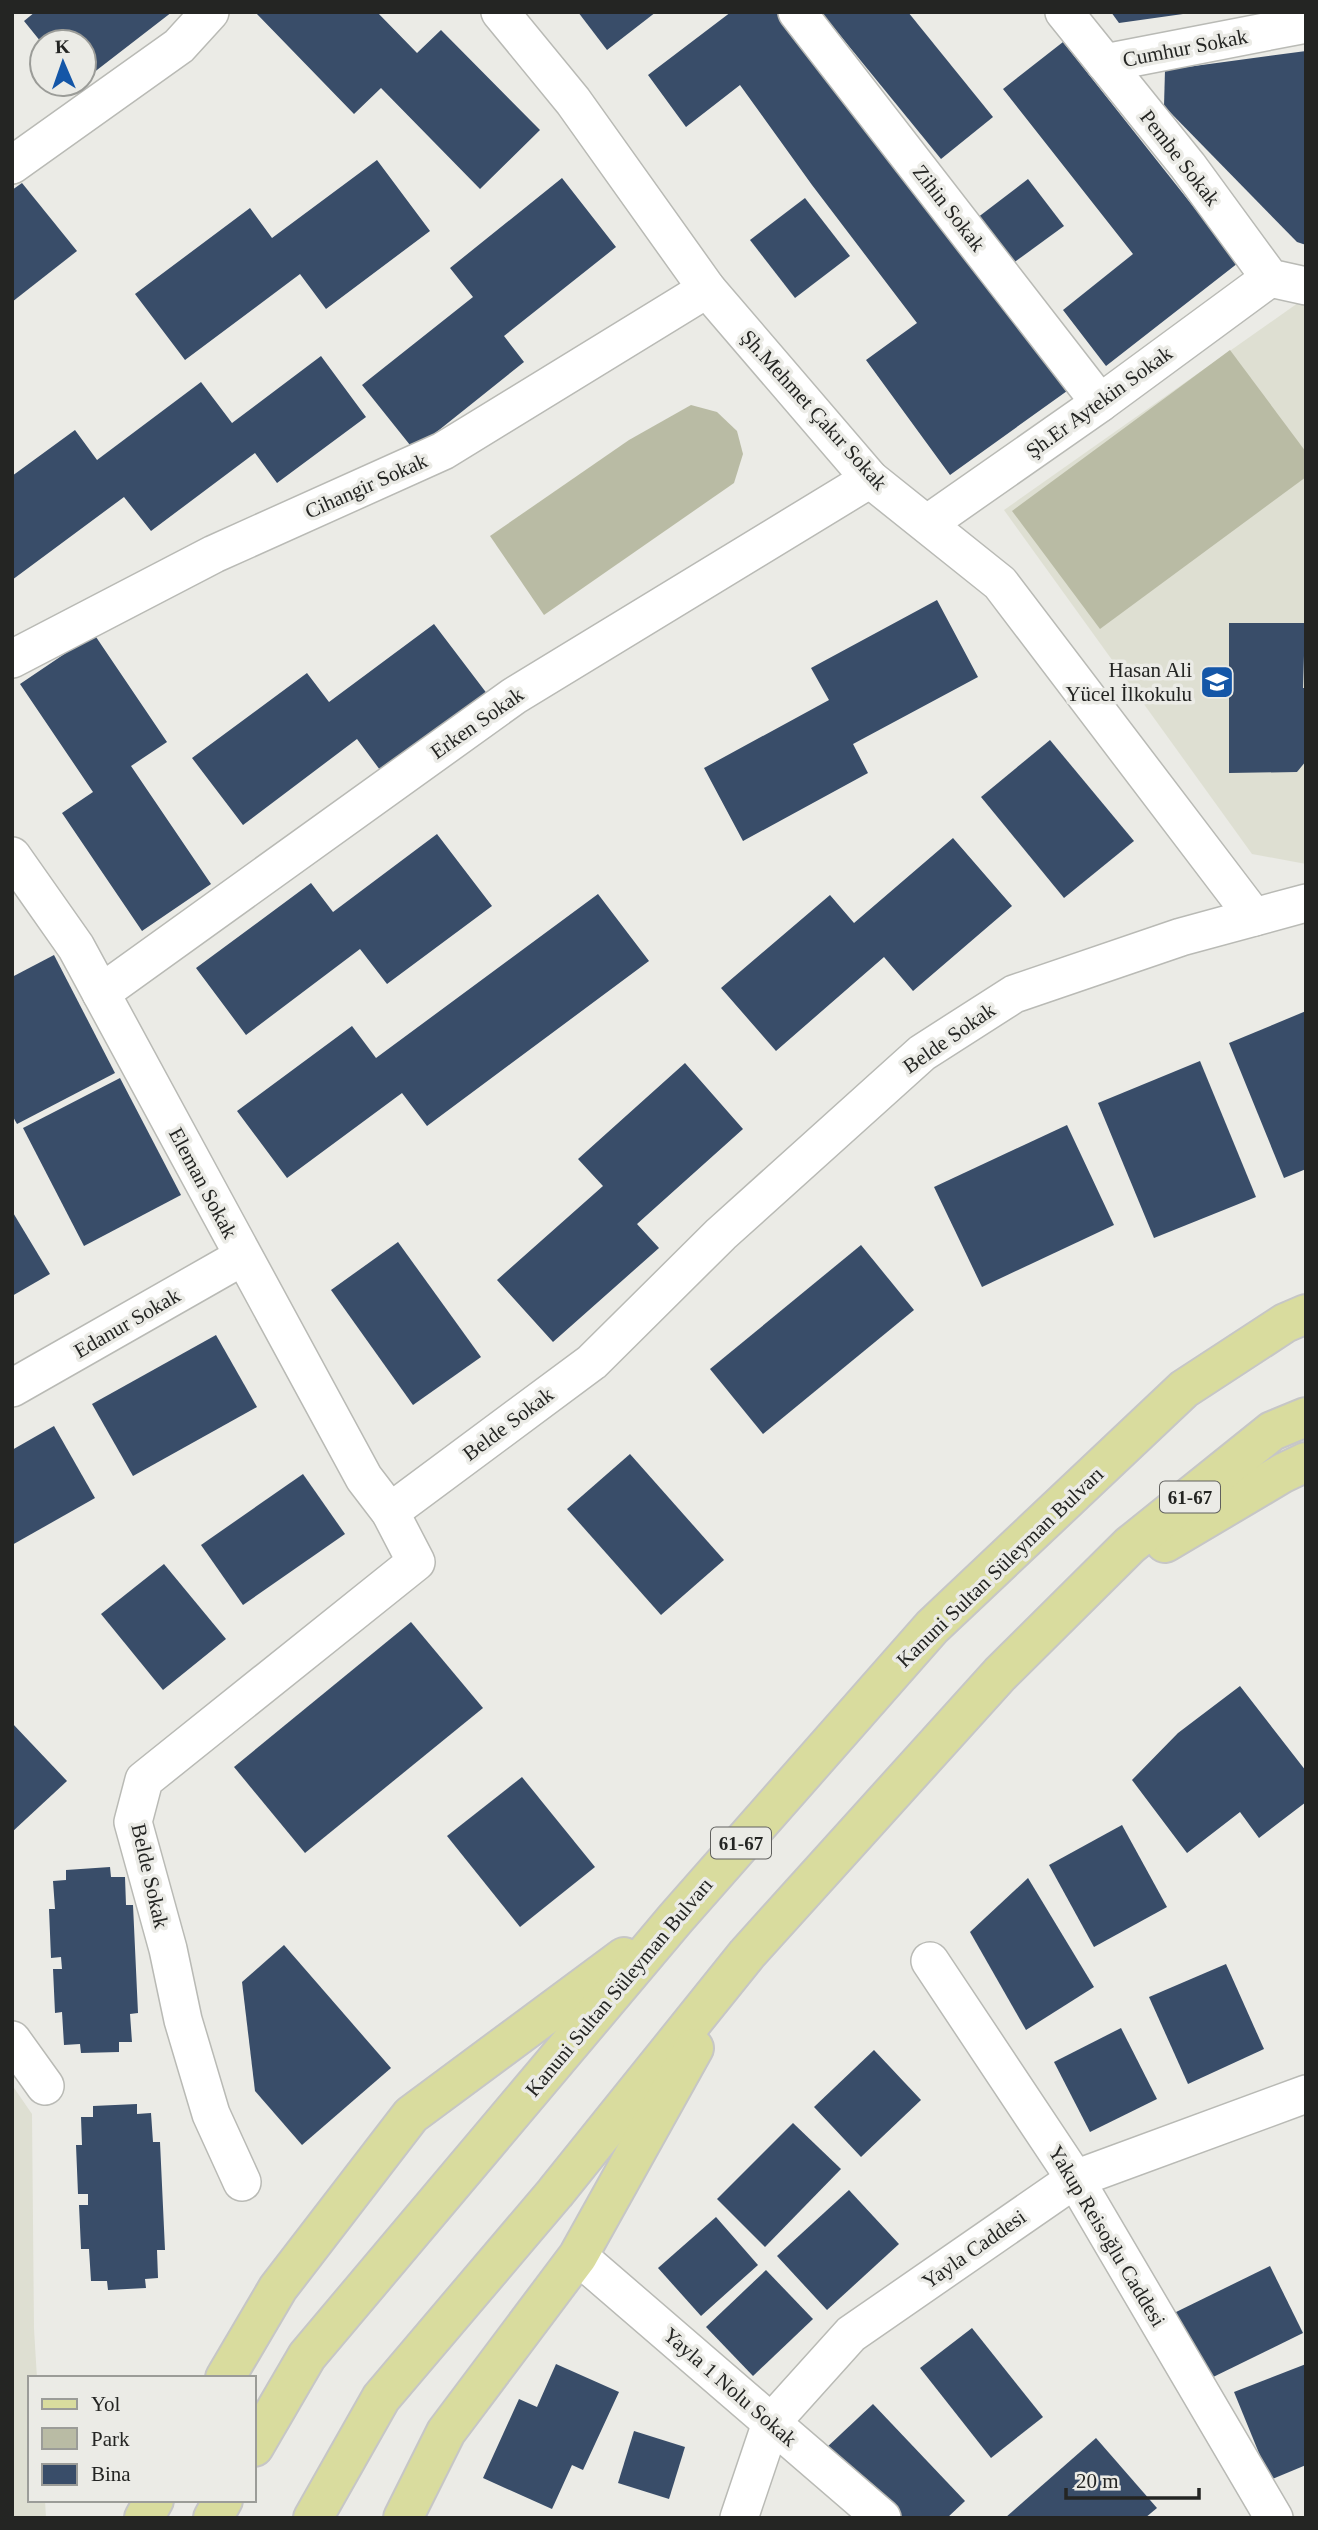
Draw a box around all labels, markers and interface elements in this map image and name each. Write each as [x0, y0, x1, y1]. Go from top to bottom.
street label: Cumhur Sokak [1121, 24, 1250, 72]
north arrow [28, 28, 98, 98]
text: K [55, 36, 70, 57]
street label: Pembe Sokak [1135, 105, 1225, 211]
street label: Zihin Sokak [908, 160, 991, 256]
street label: Şh.Mehmet Çakır Sokak [736, 325, 893, 495]
street label: Şh.Er Aytekin Sokak [1021, 341, 1177, 463]
street label: Cihangir Sokak [301, 448, 431, 524]
place label: Hasan Ali Yücel İlkokulu [1065, 658, 1192, 706]
school or university icon: Hasan Ali Yücel İlkokulu [1198, 663, 1236, 701]
street label: Erken Sokak [426, 682, 528, 764]
street label: Belde Sokak [898, 997, 1000, 1078]
street label: Eleman Sokak [164, 1124, 242, 1243]
street label: Edanur Sokak [70, 1283, 185, 1363]
street label: Belde Sokak [458, 1382, 558, 1466]
street label: Kanuni Sultan Süleyman Bulvarı [892, 1462, 1109, 1672]
road number: 61-67 [1160, 1482, 1220, 1512]
street label: Belde Sokak [126, 1821, 174, 1931]
road number: 61-67 [711, 1828, 771, 1858]
street label: Kanuni Sultan Süleyman Bulvarı [520, 1873, 718, 2101]
street label: Yakup Reisoğlu Caddesi [1043, 2141, 1171, 2331]
street label: Yayla Caddesi [918, 2204, 1031, 2294]
street label: Yayla 1 Nolu Sokak [658, 2323, 802, 2452]
legend [28, 2376, 256, 2502]
text: Yol [91, 2392, 121, 2416]
text: Park [91, 2427, 130, 2451]
scale bar [1066, 2456, 1199, 2500]
text: Bina [91, 2462, 131, 2486]
text: 20 m [1076, 2469, 1119, 2493]

